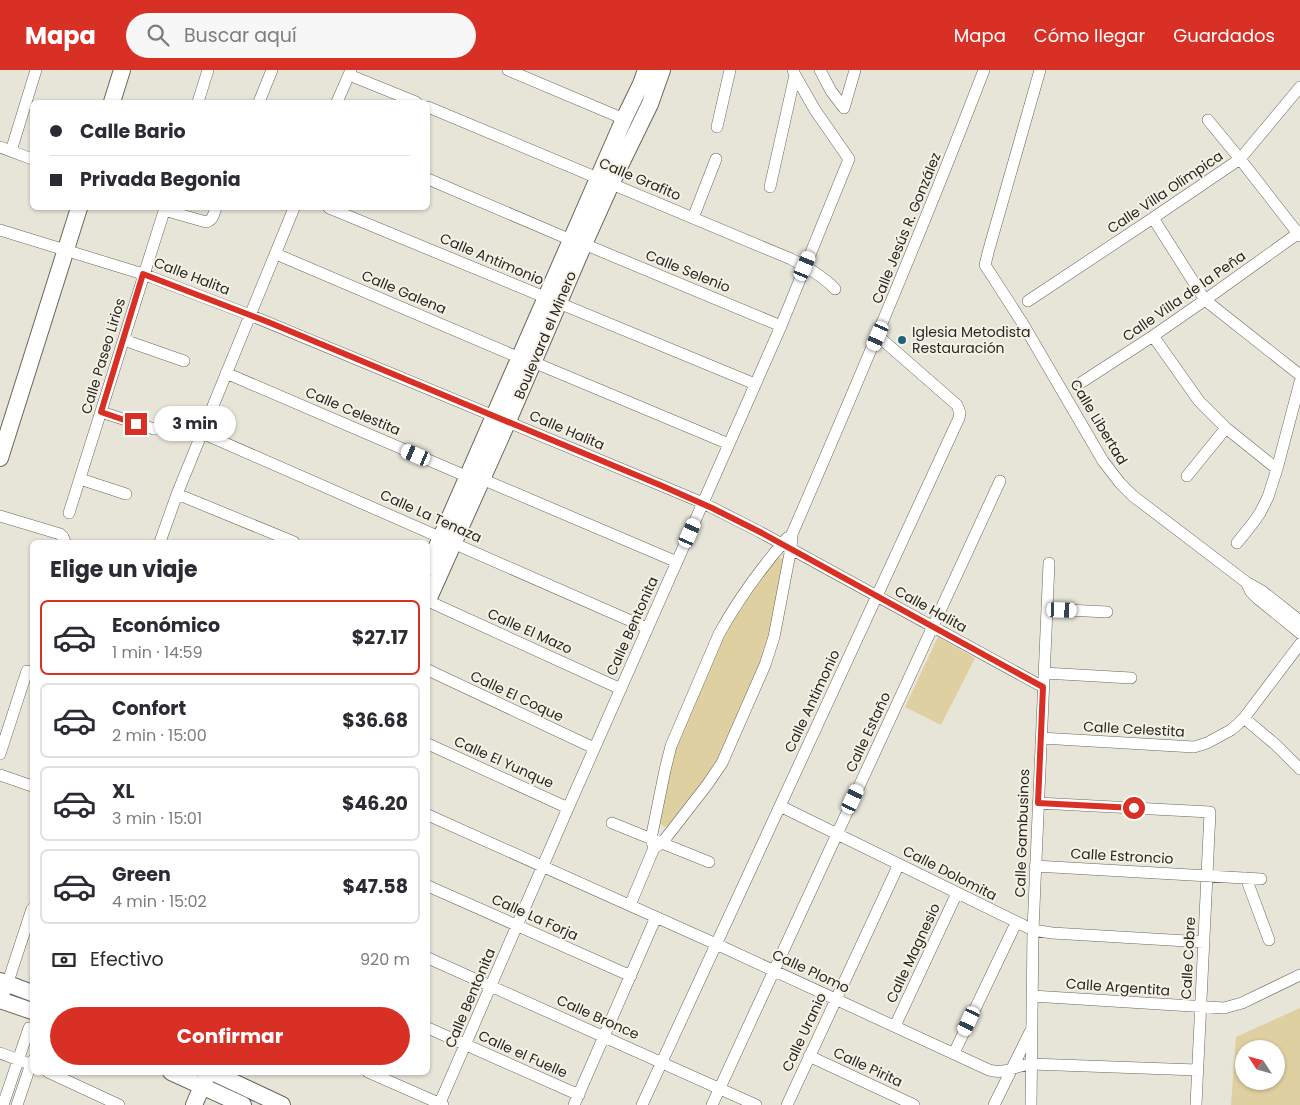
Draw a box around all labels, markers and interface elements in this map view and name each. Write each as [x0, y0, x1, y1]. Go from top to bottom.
search box [126, 13, 476, 58]
text: Mapa [25, 19, 96, 52]
icon: search [144, 21, 172, 49]
text: Buscar aquí [184, 22, 297, 49]
text: Mapa [954, 23, 1006, 48]
text: Cómo llegar [1034, 23, 1145, 48]
text: Guardados [1173, 23, 1275, 48]
text: Calle Bario [80, 118, 186, 145]
street label: Calle Villa Olímpica [1103, 146, 1227, 238]
street label: Calle Jesús R. González [867, 149, 945, 307]
street label: Calle Grafito [596, 153, 684, 205]
text: Privada Begonia [80, 166, 241, 193]
street label: Calle Antimonio [437, 228, 547, 290]
street label: Calle Selenio [643, 245, 733, 297]
street label: Calle Villa de la Peña [1118, 246, 1250, 346]
car [792, 249, 817, 283]
street label: Calle Halita [151, 252, 233, 300]
street label: Calle Galena [358, 265, 450, 319]
street label: Boulevard el Minero [509, 268, 581, 402]
street label: Calle Paseo Lirios [76, 296, 130, 416]
car [865, 319, 890, 353]
place label: Iglesia Metodista Restauración [912, 322, 1031, 358]
marker: Iglesia Metodista Restauración [896, 334, 908, 346]
street label: Calle Libertad [1066, 376, 1132, 468]
street label: Calle Celestita [302, 382, 404, 440]
street label: Calle Halita [526, 405, 608, 455]
callout: 3 min [154, 406, 236, 442]
text: 3 min [172, 412, 218, 435]
route end [125, 413, 147, 435]
car [399, 442, 432, 468]
street label: Calle La Tenaza [377, 485, 485, 547]
car [677, 516, 702, 550]
text: Elige un viaje [50, 554, 198, 585]
street label: Calle Bentonita [601, 573, 663, 679]
street label: Calle Halita [891, 581, 971, 637]
car [1046, 602, 1077, 618]
street label: Calle El Mazo [484, 603, 576, 659]
text: Económico [112, 612, 220, 639]
icon: car [52, 615, 97, 660]
text: $27.17 [352, 624, 408, 651]
text: 1 min · 14:59 [112, 641, 203, 664]
street label: Calle Antimonio [779, 646, 845, 756]
street label: Calle El Coque [467, 666, 567, 726]
street label: Calle Estaño [841, 689, 895, 775]
text: Confort [112, 695, 186, 722]
icon: car [52, 698, 97, 743]
text: $36.68 [342, 707, 408, 734]
street label: Calle Celestita [1083, 716, 1185, 742]
text: 2 min · 15:00 [112, 724, 207, 747]
street label: Calle El Yunque [451, 731, 557, 793]
street label: Calle Gambusinos [1010, 768, 1034, 898]
text: XL [112, 778, 135, 805]
icon: car [52, 781, 97, 826]
car [839, 782, 866, 816]
text: $46.20 [342, 790, 408, 817]
route start [1123, 797, 1145, 819]
text: 3 min · 15:01 [112, 807, 202, 830]
street label: Calle Dolomita [899, 841, 1001, 905]
street label: Calle Estroncio [1070, 843, 1174, 869]
text: Green [112, 861, 171, 888]
icon: car [52, 864, 97, 909]
text: $47.58 [342, 873, 408, 900]
street label: Calle La Forja [488, 889, 582, 945]
text: 4 min · 15:02 [112, 890, 207, 913]
street label: Calle Magnesio [881, 900, 945, 1006]
street label: Calle Cobre [1176, 916, 1200, 1000]
street label: Calle Plomo [769, 944, 853, 998]
street label: Calle Bentonita [440, 945, 500, 1051]
icon: cash [50, 946, 78, 974]
text: Efectivo [90, 946, 164, 973]
text: 920 m [360, 948, 410, 971]
street label: Calle Argentita [1065, 973, 1171, 1001]
street label: Calle Uranio [777, 989, 831, 1075]
street label: Calle Bronce [554, 990, 643, 1044]
car [955, 1004, 982, 1038]
button: Confirmar [50, 1007, 410, 1065]
street label: Calle el Fuelle [475, 1025, 571, 1083]
north arrow [1235, 1040, 1285, 1090]
map controls [1235, 1040, 1285, 1090]
street label: Calle Pirita [830, 1042, 906, 1092]

